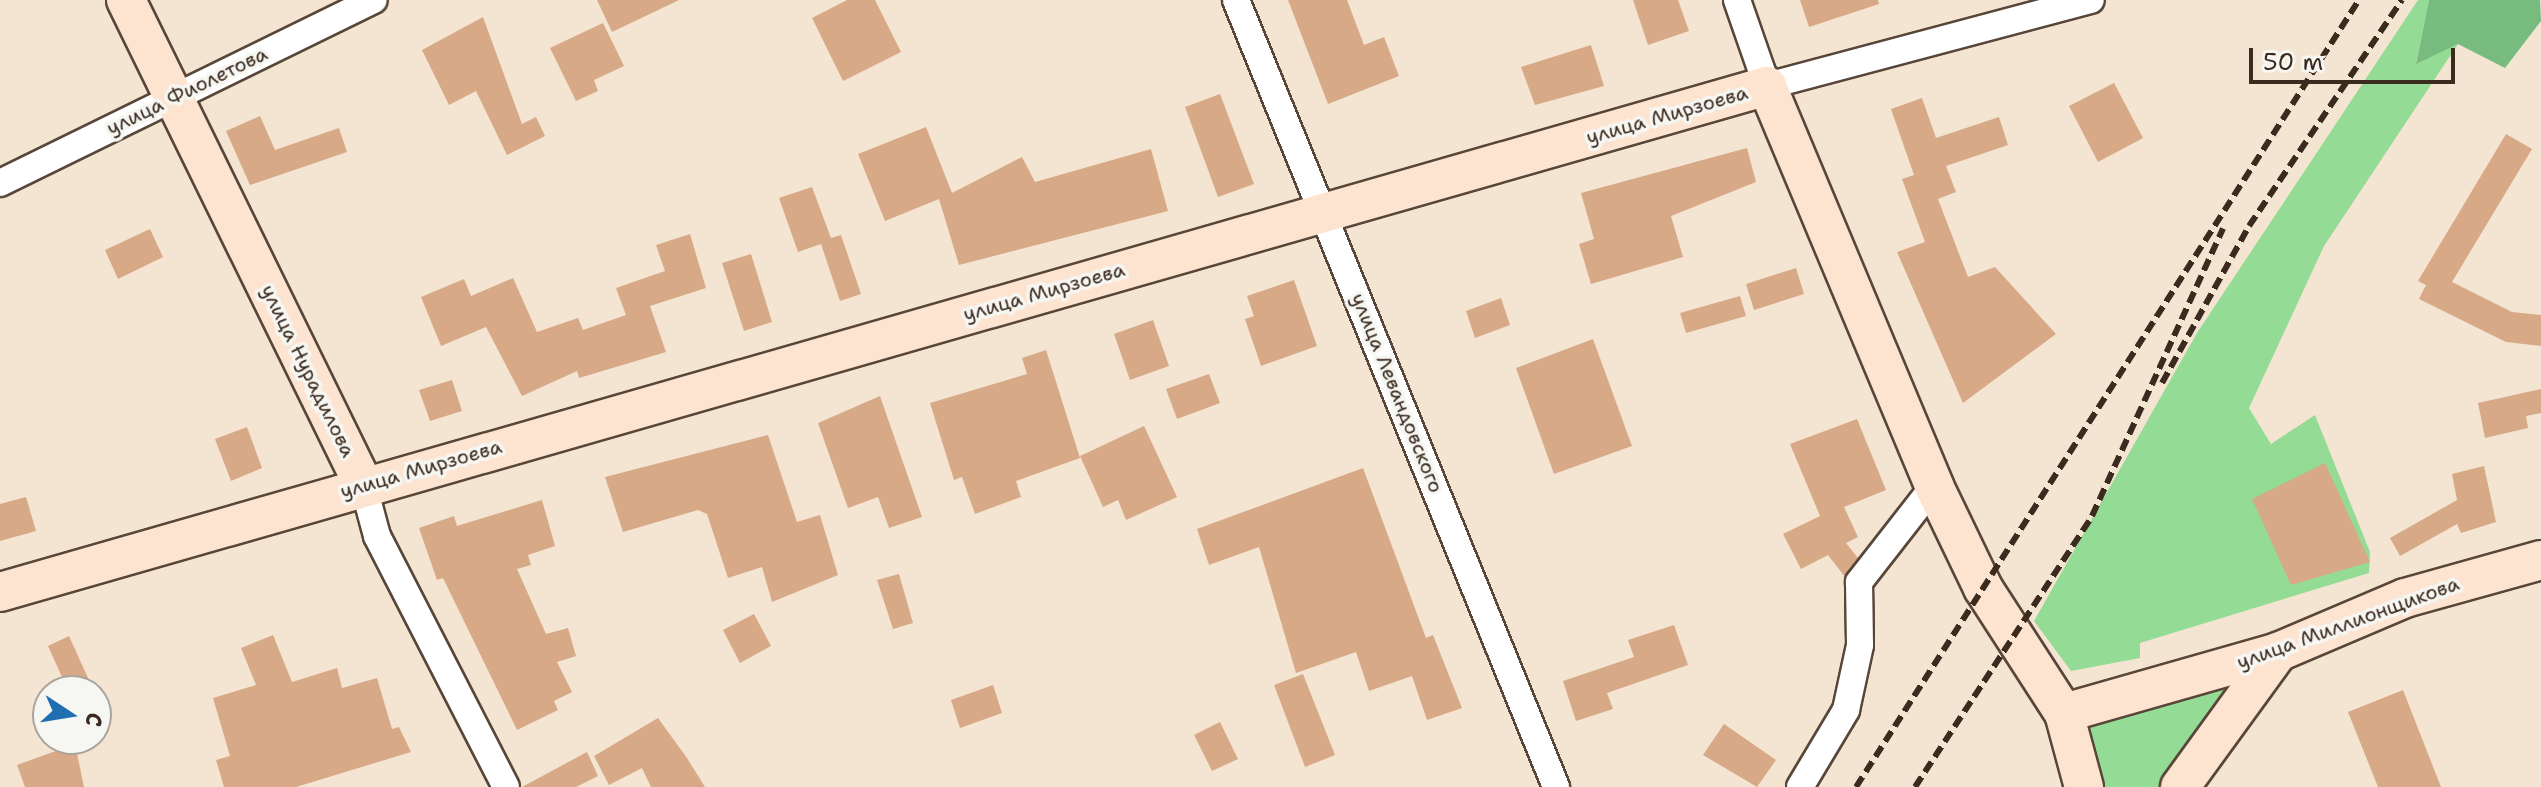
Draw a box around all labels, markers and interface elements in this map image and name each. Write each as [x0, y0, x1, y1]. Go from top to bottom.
scale bar [2253, 32, 2459, 82]
street label: улица Фиолетова [103, 42, 271, 140]
text: 50 m [2263, 46, 2323, 78]
street label: улица Мирзоева [1583, 80, 1751, 150]
street label: улица Мирзоева [960, 257, 1128, 327]
street label: улица Нурадилова [256, 281, 360, 461]
street label: улица Левандовского [1346, 290, 1448, 496]
street label: улица Мирзоева [337, 434, 505, 504]
street label: улица Миллионщикова [2233, 572, 2463, 674]
north arrow [32, 675, 112, 755]
text: С [78, 710, 110, 729]

